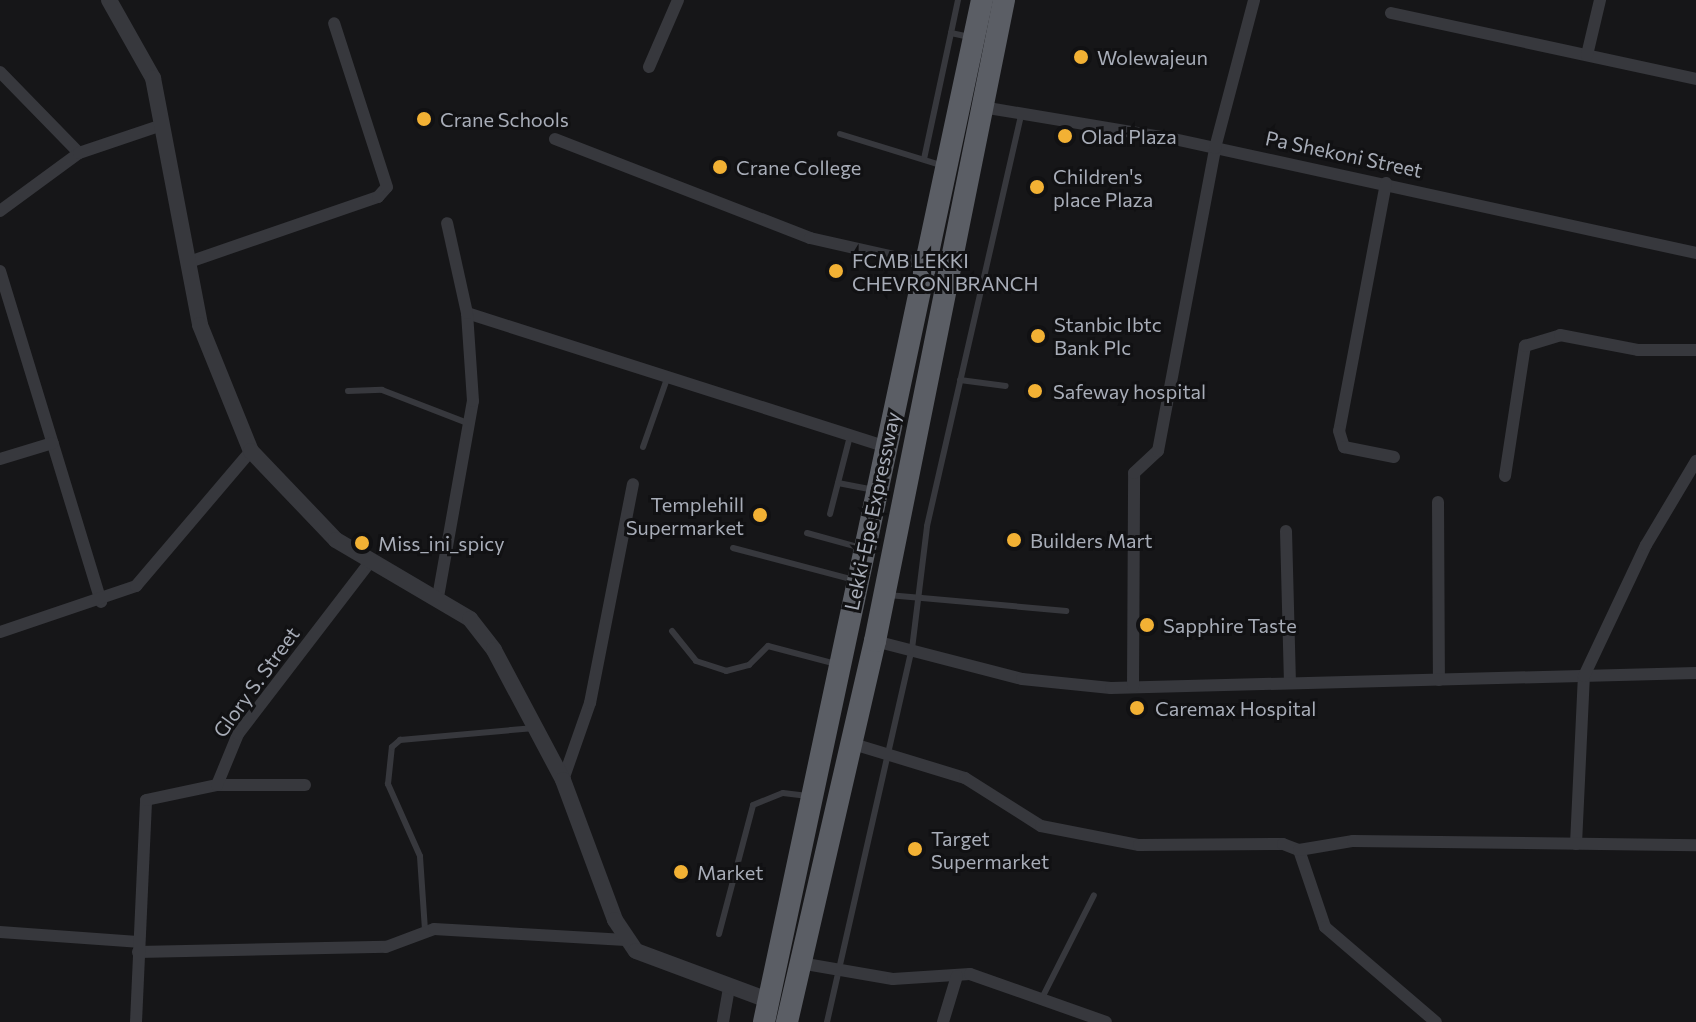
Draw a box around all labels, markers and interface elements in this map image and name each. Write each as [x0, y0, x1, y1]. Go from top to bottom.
place label: Wolewajeun [1097, 45, 1208, 69]
marker: Wolewajeun [1072, 48, 1090, 66]
place label: Crane Schools [440, 107, 569, 131]
marker: Crane Schools [415, 110, 433, 128]
place label: Olad Plaza [1081, 124, 1177, 148]
street label: Pa Shekoni Street [1263, 126, 1425, 182]
marker: Olad Plaza [1056, 127, 1074, 145]
place label: Crane College [736, 155, 861, 179]
marker: Crane College [711, 158, 729, 176]
place label: Children's place Plaza [1053, 164, 1153, 211]
marker: Children's place Plaza [1028, 178, 1046, 196]
place label: FCMB LEKKI CHEVRON BRANCH [852, 248, 1039, 295]
marker: FCMB LEKKI CHEVRON BRANCH [827, 262, 845, 280]
place label: Stanbic Ibtc Bank Plc [1054, 312, 1162, 359]
marker: Stanbic Ibtc Bank Plc [1029, 327, 1047, 345]
place label: Safeway hospital [1053, 379, 1206, 403]
marker: Safeway hospital [1024, 380, 1046, 402]
street label: Lekki-Epe Expressway [839, 410, 905, 612]
place label: Templehill Supermarket [626, 492, 744, 539]
marker: Templehill Supermarket [751, 506, 769, 524]
place label: Builders Mart [1030, 528, 1153, 552]
place label: Miss_ini_spicy [378, 531, 505, 555]
marker: Builders Mart [1005, 531, 1023, 549]
marker: Miss_ini_spicy [353, 534, 371, 552]
place label: Sapphire Taste [1163, 613, 1297, 637]
marker: Sapphire Taste [1138, 616, 1156, 634]
street label: Glory S. Street [208, 622, 304, 742]
place label: Caremax Hospital [1155, 696, 1316, 720]
marker: Caremax Hospital [1126, 697, 1148, 719]
place label: Target Supermarket [931, 826, 1049, 873]
marker: Target Supermarket [906, 840, 924, 858]
place label: Market [697, 860, 763, 884]
marker: Market [672, 863, 690, 881]

